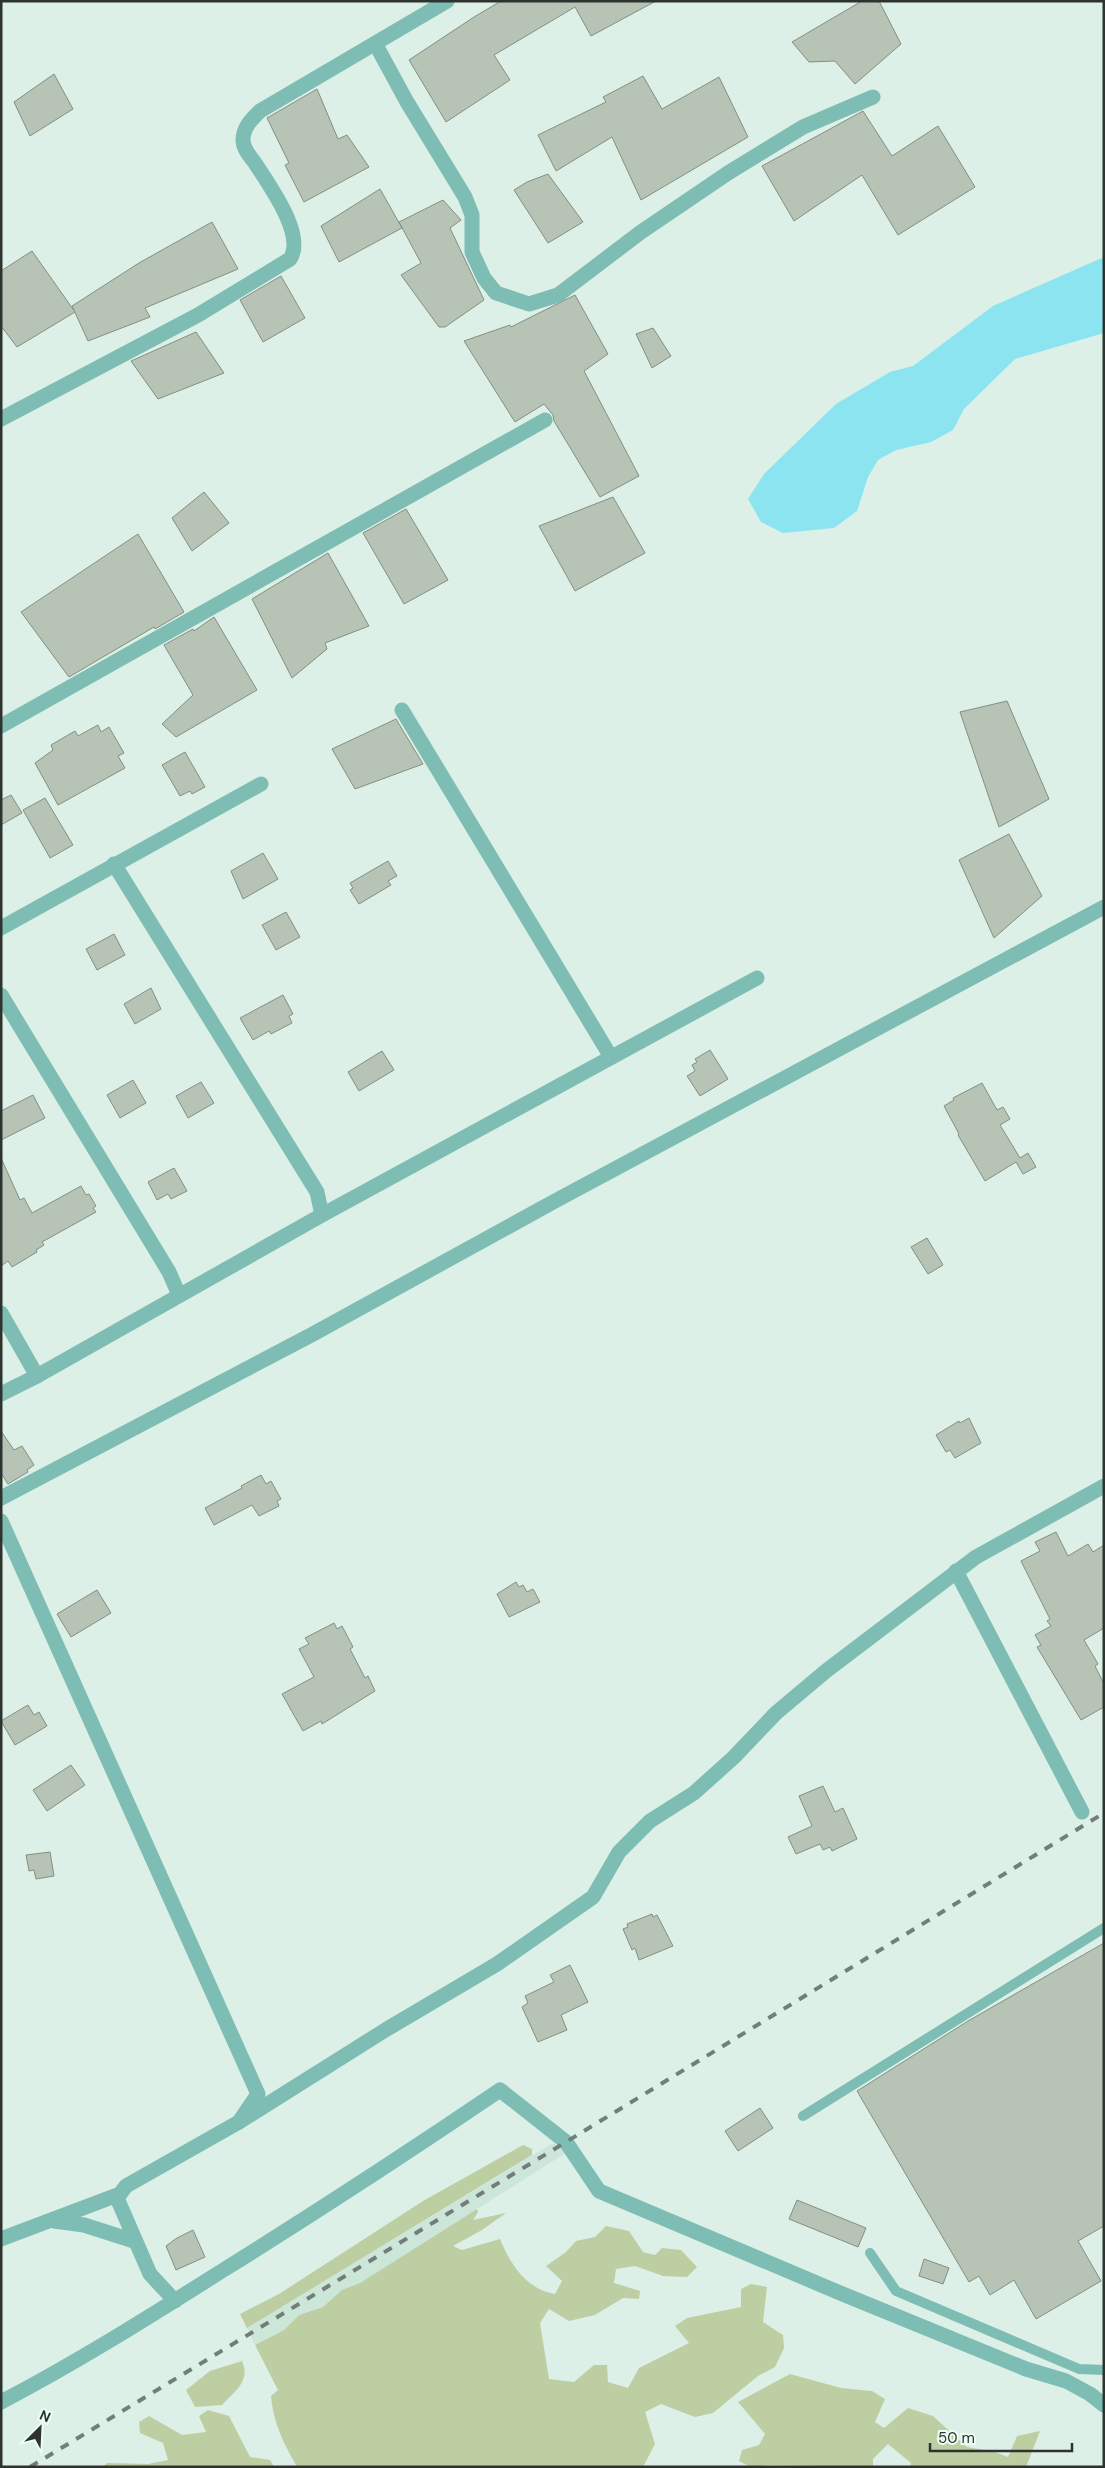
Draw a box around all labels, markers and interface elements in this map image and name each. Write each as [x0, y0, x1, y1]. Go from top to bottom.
north arrow [15, 2403, 65, 2453]
text: N [37, 2406, 54, 2426]
scale bar [930, 2420, 1072, 2452]
text: 50 m [938, 2428, 975, 2448]

